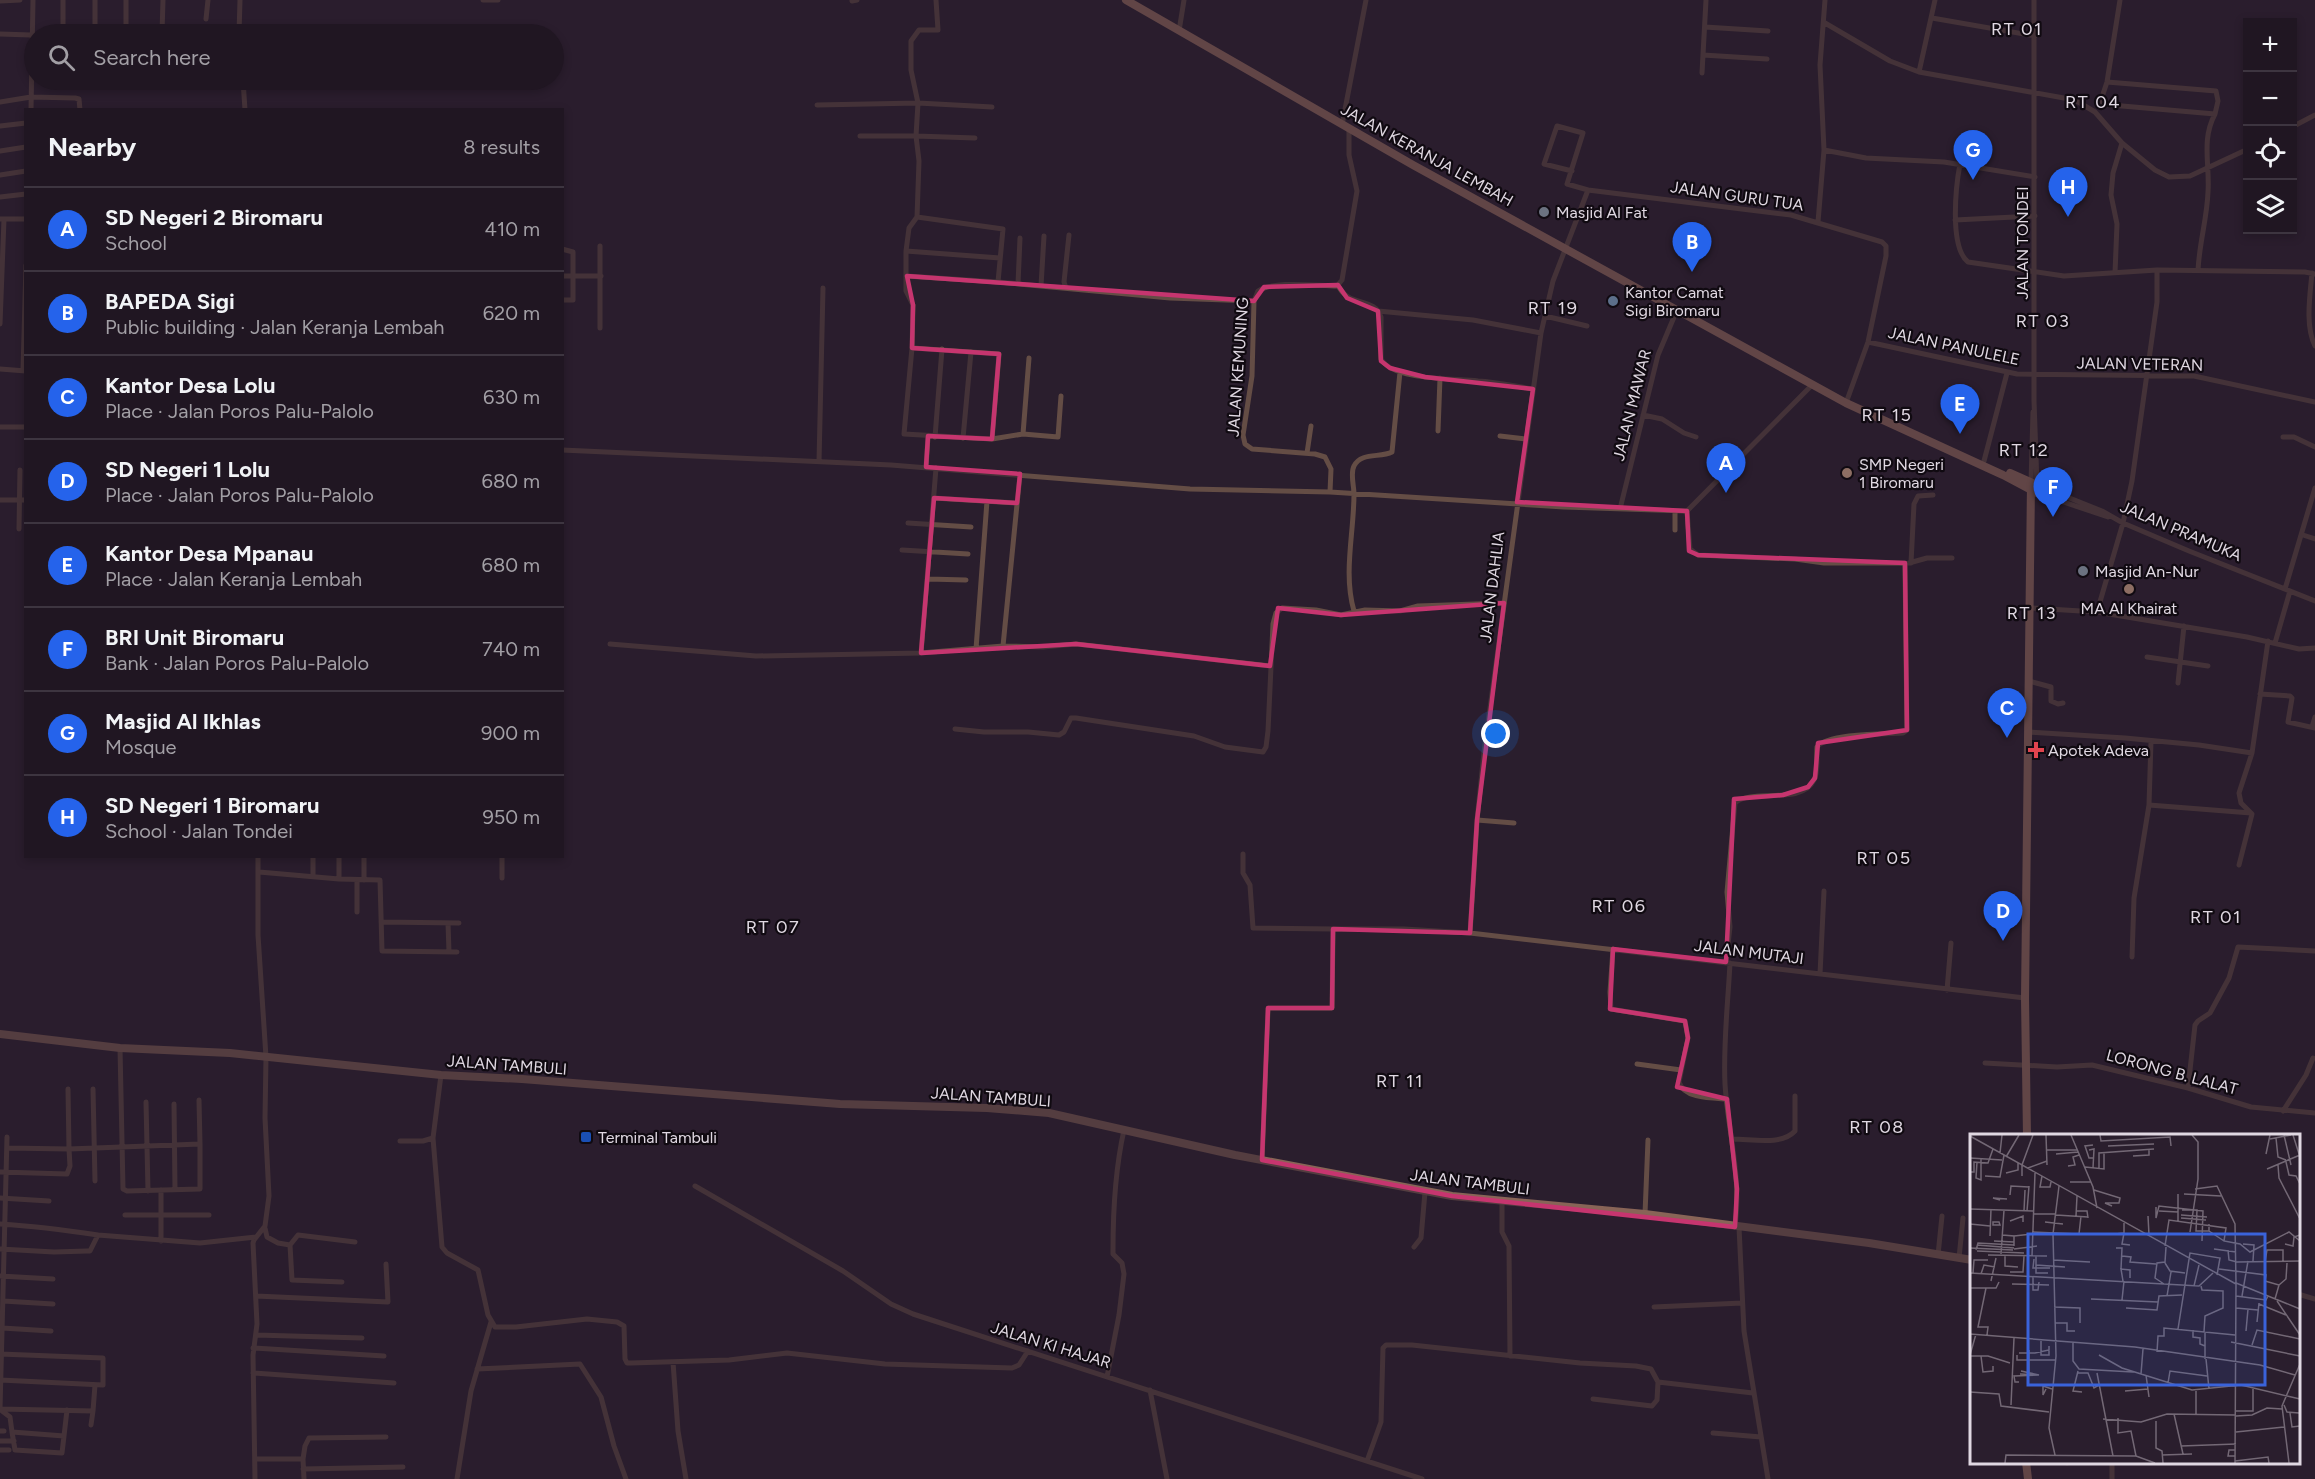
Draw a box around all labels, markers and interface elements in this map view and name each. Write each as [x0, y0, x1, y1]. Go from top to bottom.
district label: RT 01 [1991, 18, 2043, 40]
map controls [2243, 18, 2297, 234]
button: + [2243, 18, 2297, 72]
search box [24, 24, 564, 90]
icon: search [45, 41, 78, 74]
text: Search here [93, 44, 211, 71]
button: − [2243, 72, 2297, 126]
district label: RT 04 [2065, 91, 2121, 113]
street label: JALAN KERANJA LEMBAH [1338, 100, 1516, 210]
button: locate [2243, 126, 2297, 180]
pin: G [1954, 130, 1992, 180]
text: Nearby [48, 131, 136, 163]
text: 8 results [463, 135, 540, 159]
pin: H [2048, 168, 2088, 217]
street label: JALAN GURU TUA [1669, 177, 1805, 215]
button: layers [2243, 180, 2297, 234]
street label: JALAN TONDEI [2013, 186, 2032, 300]
place label: Masjid Al Fat [1556, 203, 1648, 222]
text: SD Negeri 2 Biromaru [105, 204, 323, 231]
marker: Masjid Al Fat [1537, 205, 1551, 219]
text: A [60, 217, 75, 241]
text: 410 m [485, 217, 540, 241]
pin: B [1672, 222, 1712, 272]
text: School [105, 231, 167, 255]
place label: Kantor Camat Sigi Biromaru [1625, 283, 1724, 320]
text: BAPEDA Sigi [105, 288, 235, 315]
marker: Kantor Camat Sigi Biromaru [1606, 294, 1620, 308]
street label: JALAN KEMUNING [1224, 297, 1252, 437]
district label: RT 19 [1528, 297, 1578, 319]
text: B [61, 301, 74, 325]
text: 620 m [483, 301, 540, 325]
district label: RT 03 [2016, 310, 2070, 332]
text: Public building · Jalan Keranja Lembah [105, 315, 445, 339]
street label: JALAN PANULELE [1887, 323, 2021, 369]
street label: JALAN MAWAR [1609, 347, 1655, 463]
street label: JALAN VETERAN [2077, 353, 2203, 375]
text: Kantor Desa Lolu [105, 372, 276, 399]
pin: E [1940, 384, 1980, 434]
text: C [60, 385, 75, 409]
text: 630 m [483, 385, 540, 409]
text: Place · Jalan Poros Palu-Palolo [105, 399, 374, 423]
district label: RT 15 [1862, 404, 1912, 426]
district label: RT 12 [1999, 439, 2049, 461]
pin: A [1706, 444, 1746, 493]
place label: SMP Negeri 1 Biromaru [1859, 455, 1944, 492]
text: SD Negeri 1 Lolu [105, 456, 270, 483]
marker: SMP Negeri 1 Biromaru [1840, 466, 1854, 480]
pin: F [2034, 468, 2072, 517]
text: D [61, 469, 75, 493]
text: 680 m [482, 469, 540, 493]
text: Place · Jalan Poros Palu-Palolo [105, 483, 374, 507]
street label: JALAN PRAMUKA [2117, 497, 2245, 565]
street label: JALAN DAHLIA [1476, 530, 1508, 644]
text: Kantor Desa Mpanau [105, 540, 314, 567]
text: E [62, 553, 73, 577]
text: 680 m [482, 553, 540, 577]
place label: Masjid An-Nur [2095, 562, 2199, 581]
marker: Masjid An-Nur [2076, 564, 2090, 578]
text: Place · Jalan Keranja Lembah [105, 567, 362, 591]
marker: MA Al Khairat [2122, 582, 2136, 596]
place label: MA Al Khairat [2081, 599, 2177, 618]
district label: RT 13 [2007, 602, 2057, 624]
text: BRI Unit Biromaru [105, 624, 284, 651]
text: F [62, 637, 73, 661]
text: 740 m [482, 637, 540, 661]
text: Bank · Jalan Poros Palu-Palolo [105, 651, 369, 675]
pin: C [1988, 688, 2026, 738]
text: Masjid Al Ikhlas [105, 708, 261, 735]
your location [1481, 719, 1510, 748]
text: G [60, 721, 75, 745]
text: 900 m [481, 721, 540, 745]
text: Mosque [105, 735, 176, 759]
place label: Apotek Adeva [2048, 741, 2149, 760]
marker: Apotek Adeva [2029, 743, 2043, 757]
text: SD Negeri 1 Biromaru [105, 792, 320, 819]
text: H [60, 805, 75, 829]
text: 950 m [482, 805, 540, 829]
text: School · Jalan Tondei [105, 819, 293, 843]
district label: RT 05 [1857, 847, 1911, 869]
pin: D [1984, 892, 2022, 941]
district label: RT 06 [1592, 895, 1646, 917]
district label: RT 01 [2190, 906, 2242, 928]
district label: RT 07 [746, 916, 800, 938]
street label: JALAN MUTAJI [1693, 936, 1805, 968]
street label: LORONG B. LALAT [2104, 1045, 2240, 1099]
street label: JALAN TAMBULI [446, 1051, 568, 1079]
district label: RT 11 [1376, 1070, 1424, 1092]
street label: JALAN TAMBULI [930, 1083, 1052, 1111]
district label: RT 08 [1849, 1116, 1905, 1138]
place label: Terminal Tambuli [598, 1128, 717, 1147]
marker: Terminal Tambuli [579, 1130, 593, 1144]
inset map [1970, 1134, 2300, 1464]
street label: JALAN TAMBULI [1409, 1165, 1531, 1199]
street label: JALAN KI HAJAR [989, 1318, 1113, 1372]

